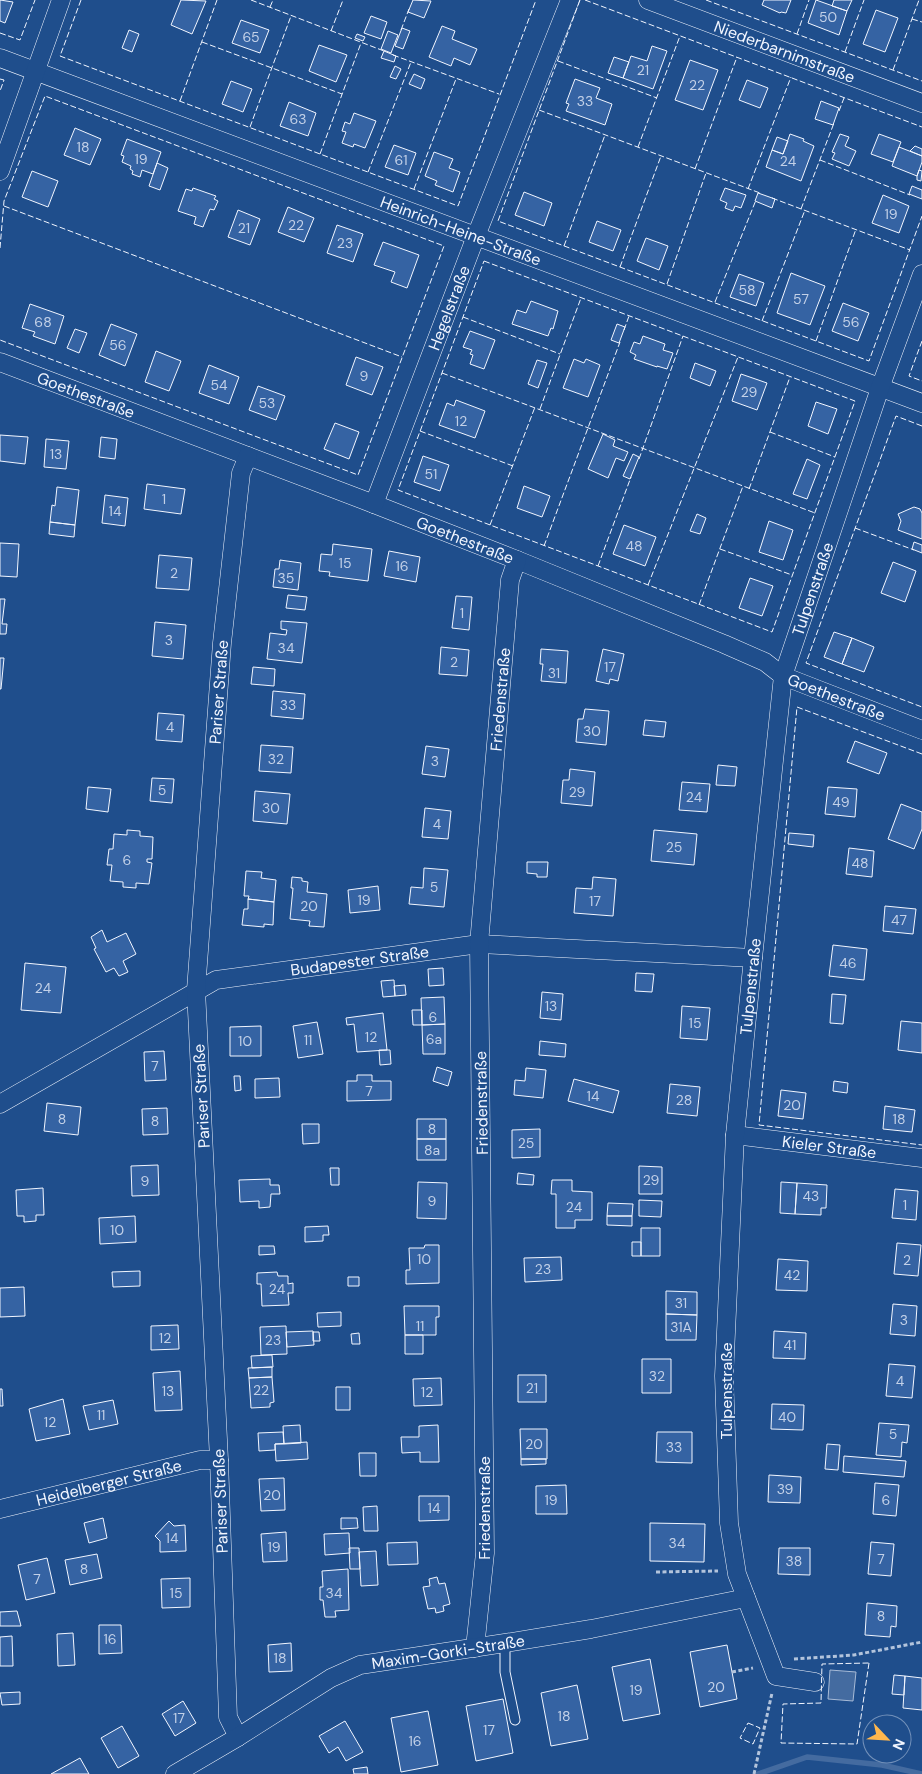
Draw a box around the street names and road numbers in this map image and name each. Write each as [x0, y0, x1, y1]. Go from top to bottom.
street label: Niederbarnimstraße [711, 16, 858, 88]
street label: Heinrich-Heine-Straße [377, 191, 544, 271]
street label: Hegelstraße [423, 262, 475, 353]
street label: Goethestraße [34, 367, 138, 423]
street label: Goethestraße [413, 512, 517, 569]
street label: Tulpenstraße [787, 540, 838, 639]
street label: Pariser Straße [204, 639, 233, 745]
street label: Friedenstraße [485, 647, 515, 752]
street label: Goethestraße [784, 669, 888, 726]
street label: Tulpenstraße [735, 937, 766, 1036]
street label: Budapester Straße [289, 941, 430, 981]
street label: Pariser Straße [188, 1043, 215, 1149]
street label: Friedenstraße [470, 1051, 493, 1155]
street label: Kieler Straße [781, 1131, 878, 1163]
street label: Tulpenstraße [716, 1342, 737, 1440]
street label: Pariser Straße [208, 1448, 233, 1553]
street label: Heidelberger Straße [34, 1455, 184, 1511]
street label: Friedenstraße [474, 1456, 495, 1560]
street label: Maxim-Gorki-Straße [370, 1630, 526, 1674]

